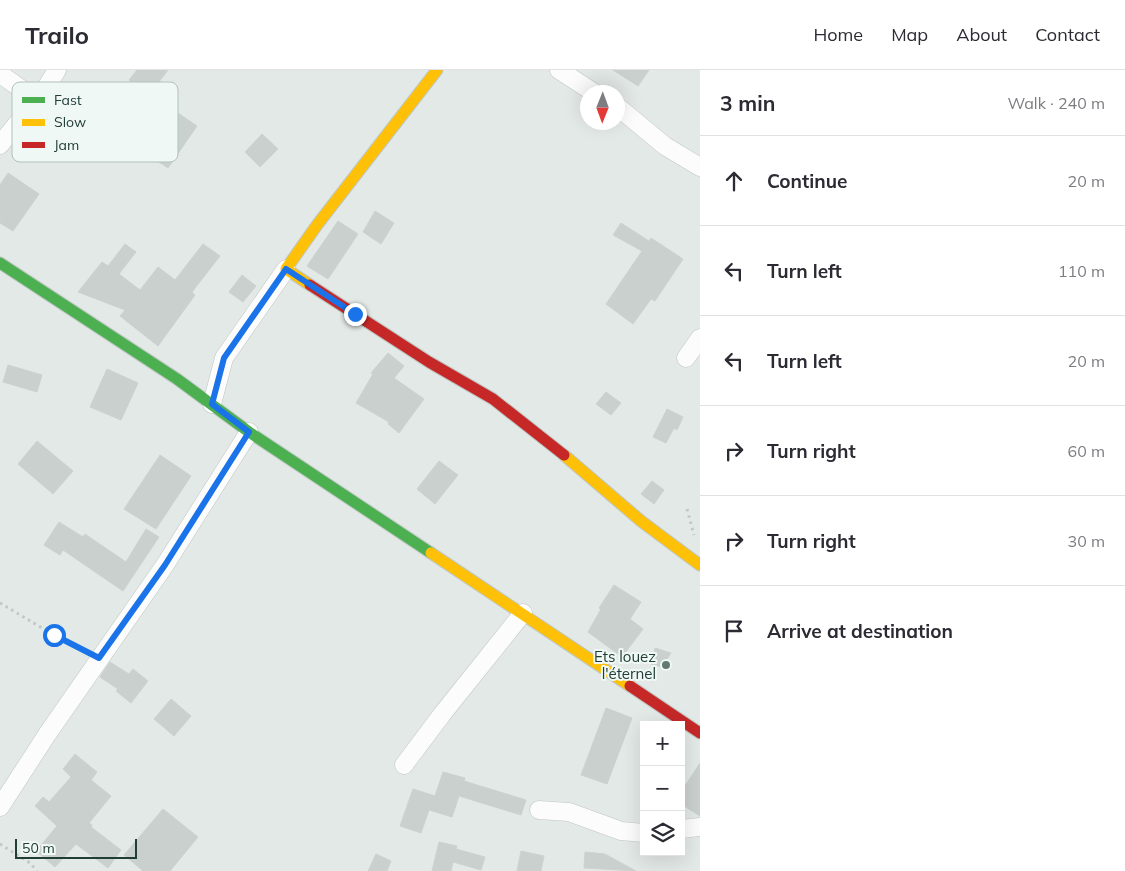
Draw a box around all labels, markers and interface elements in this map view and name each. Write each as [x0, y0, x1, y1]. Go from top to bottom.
text: Trailo [25, 20, 89, 50]
text: Home [813, 23, 863, 46]
text: Map [891, 23, 928, 46]
text: About [956, 23, 1007, 46]
text: Contact [1035, 23, 1100, 46]
legend [12, 82, 178, 162]
north arrow [580, 85, 625, 130]
text: 3 min [720, 90, 775, 116]
text: Fast [54, 91, 82, 109]
text: Walk · 240 m [1007, 93, 1105, 113]
text: Slow [54, 113, 86, 131]
text: Jam [54, 136, 79, 154]
icon: ahead [720, 167, 748, 195]
text: Continue [767, 169, 847, 193]
text: 20 m [1068, 171, 1105, 191]
icon: left [720, 257, 748, 285]
text: Turn left [767, 259, 842, 283]
text: 110 m [1058, 261, 1105, 281]
route end [344, 303, 367, 326]
icon: left [720, 347, 748, 375]
text: Turn left [767, 349, 842, 373]
text: 20 m [1068, 351, 1105, 371]
icon: right [720, 437, 748, 465]
text: Turn right [767, 439, 856, 463]
text: 60 m [1068, 441, 1105, 461]
icon: right [720, 527, 748, 555]
text: Turn right [767, 529, 856, 553]
text: 30 m [1068, 531, 1105, 551]
icon: arrive [720, 617, 748, 645]
text: Arrive at destination [767, 619, 953, 643]
route start [43, 624, 66, 647]
place label: Ets louez l'éternel [594, 647, 656, 683]
marker: Ets louez l'éternel [660, 659, 672, 671]
map controls [640, 721, 685, 856]
button: + [640, 721, 685, 766]
button: − [640, 766, 685, 811]
button: layers [640, 811, 685, 856]
scale bar [15, 836, 138, 859]
text: 50 m [22, 839, 55, 857]

